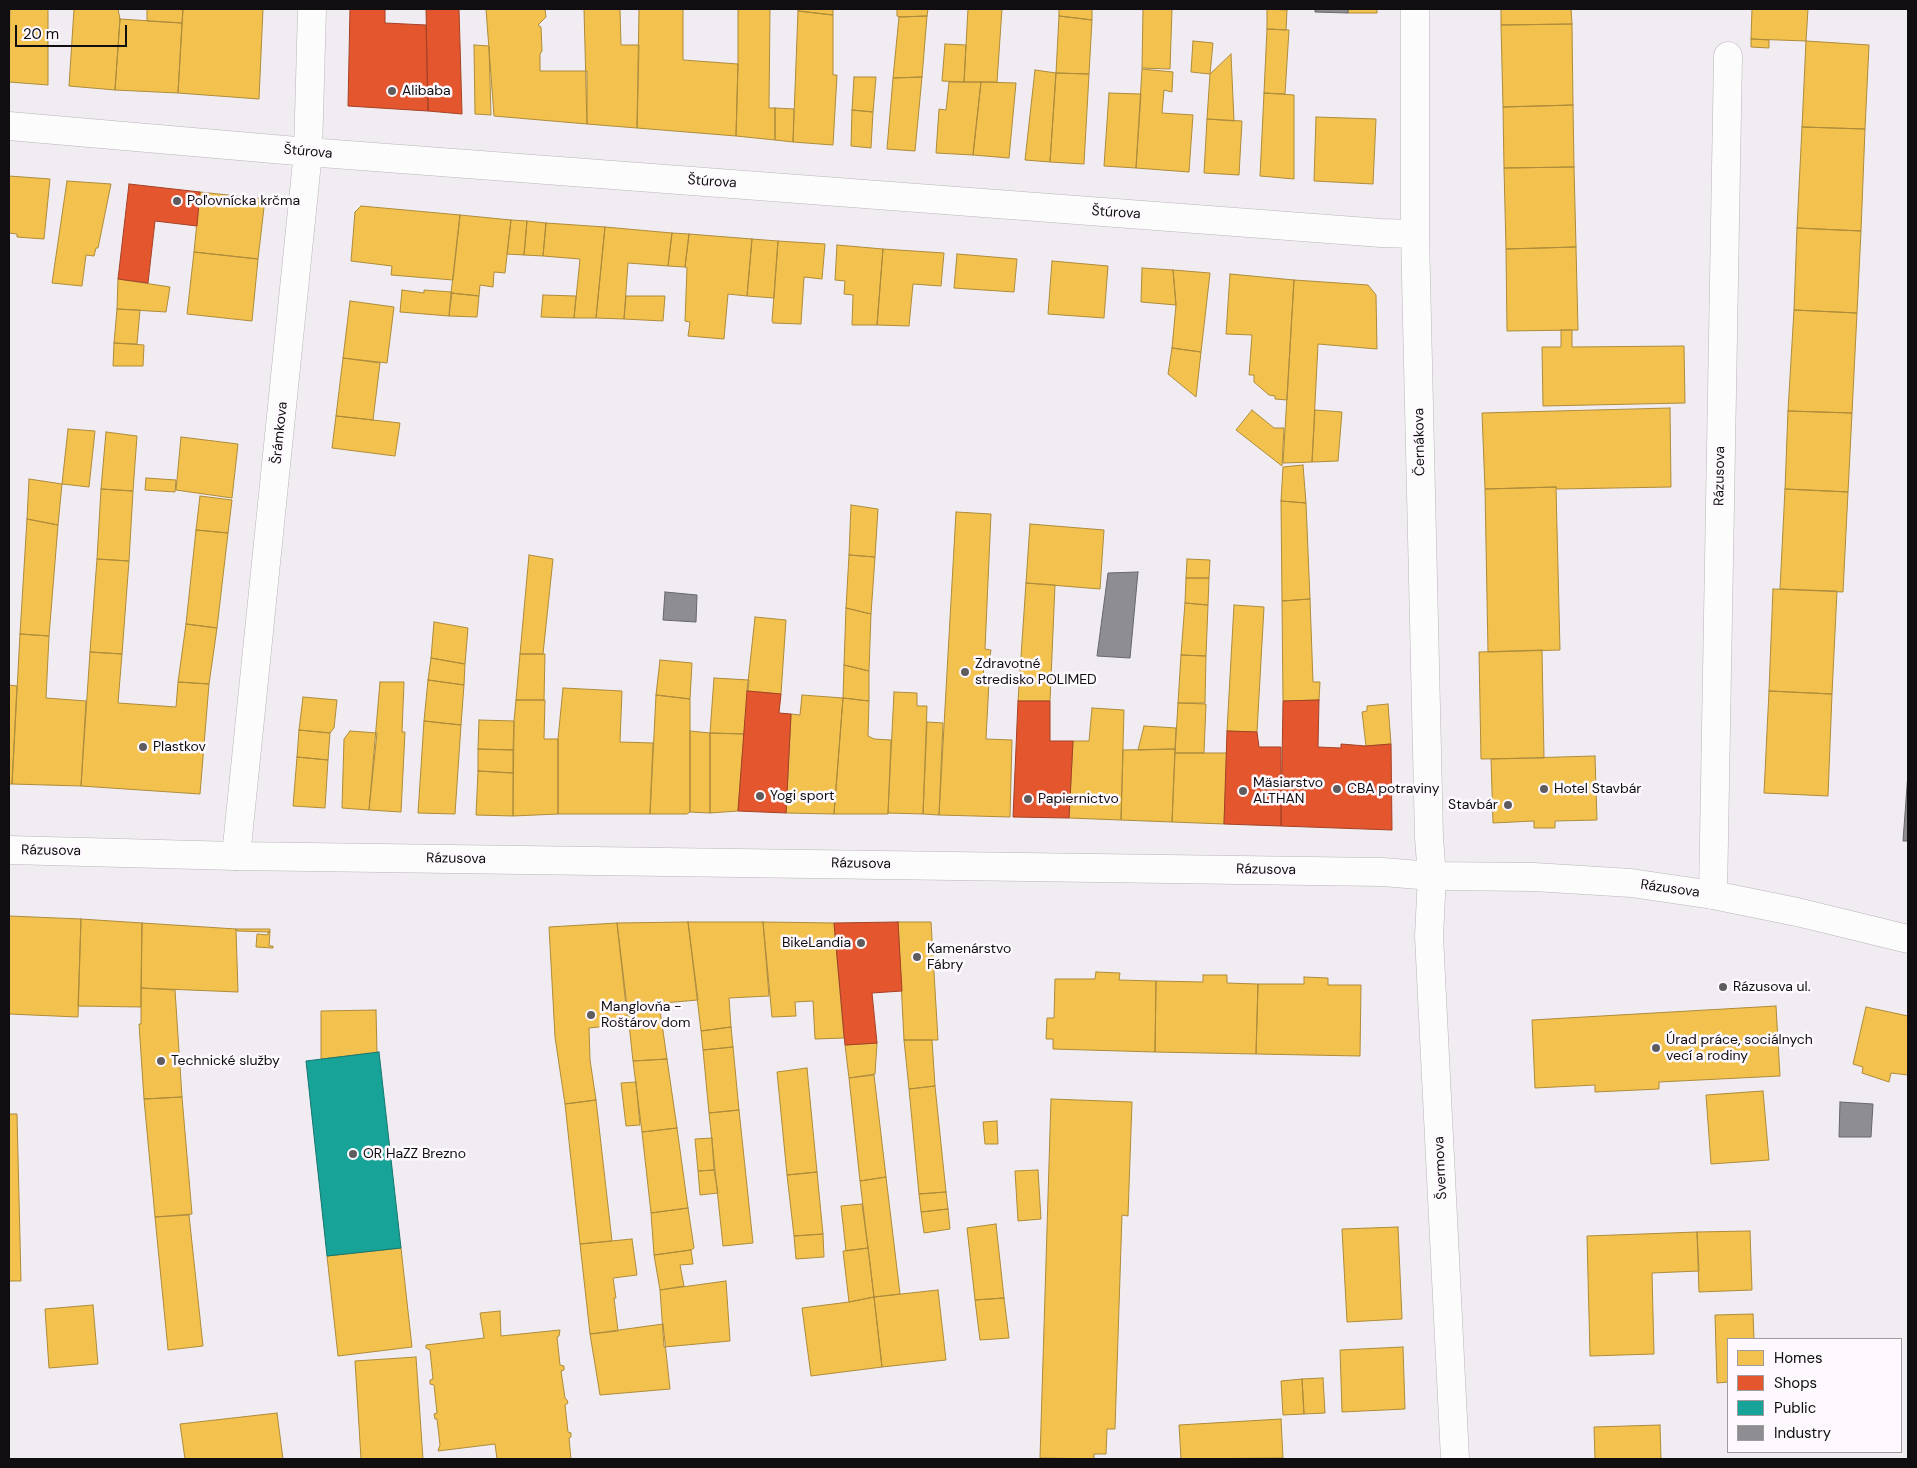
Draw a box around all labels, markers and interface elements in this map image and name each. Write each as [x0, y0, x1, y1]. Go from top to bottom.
scale bar [18, 15, 130, 47]
text: 20 m [23, 24, 59, 44]
place label: Alibaba [402, 83, 451, 99]
marker: Alibaba [386, 85, 398, 97]
street label: Štúrova [283, 141, 333, 163]
street label: Štúrova [687, 172, 737, 192]
place label: Poľovnícka krčma [187, 193, 300, 209]
marker: Poľovnícka krčma [171, 195, 183, 207]
street label: Štúrova [1091, 203, 1141, 223]
street label: Šrámkova [268, 401, 292, 465]
street label: Černákova [1411, 408, 1429, 476]
street label: Rázusova [1711, 446, 1729, 506]
place label: Zdravotné stredisko POLIMED [975, 656, 1097, 689]
marker: Zdravotné stredisko POLIMED [959, 666, 971, 678]
place label: Plastkov [153, 739, 206, 755]
marker: Plastkov [137, 741, 149, 753]
place label: Mäsiarstvo ALTHAN [1253, 775, 1323, 808]
place label: CBA potraviny [1347, 781, 1439, 797]
place label: Hotel Stavbár [1554, 781, 1642, 797]
marker: CBA potraviny [1331, 783, 1343, 795]
marker: Hotel Stavbár [1538, 783, 1550, 795]
marker: Mäsiarstvo ALTHAN [1237, 785, 1249, 797]
place label: Yogi sport [770, 788, 835, 804]
marker: Yogi sport [754, 790, 766, 802]
place label: Papiernictvo [1038, 791, 1119, 807]
marker: Papiernictvo [1022, 793, 1034, 805]
place label: Stavbár [1448, 797, 1498, 813]
marker: Stavbár [1502, 799, 1514, 811]
street label: Rázusova [21, 842, 81, 860]
street label: Rázusova [426, 850, 486, 868]
street label: Rázusova [831, 855, 891, 873]
street label: Rázusova [1236, 861, 1296, 879]
street label: Rázusova [1639, 877, 1701, 901]
place label: BikeLandia [782, 935, 851, 951]
marker: BikeLandia [855, 937, 867, 949]
place label: Kamenárstvo Fábry [927, 941, 1011, 974]
marker: Kamenárstvo Fábry [911, 951, 923, 963]
place label: Rázusova ul. [1733, 979, 1810, 995]
marker: Rázusova ul. [1717, 981, 1729, 993]
place label: Manglovňa - Roštárov dom [601, 999, 691, 1032]
marker: Manglovňa - Roštárov dom [585, 1009, 597, 1021]
place label: Úrad práce, sociálnych vecí a rodiny [1666, 1032, 1813, 1064]
marker: Úrad práce, sociálnych vecí a rodiny [1650, 1042, 1662, 1054]
place label: Technické služby [171, 1053, 280, 1069]
marker: Technické služby [155, 1055, 167, 1067]
street label: Švermova [1431, 1136, 1451, 1200]
place label: OR HaZZ Brezno [363, 1146, 466, 1162]
marker: OR HaZZ Brezno [347, 1148, 359, 1160]
legend [1727, 1338, 1902, 1453]
text: Homes [1774, 1348, 1823, 1368]
text: Shops [1774, 1373, 1817, 1393]
text: Public [1774, 1398, 1816, 1418]
text: Industry [1774, 1423, 1831, 1443]

